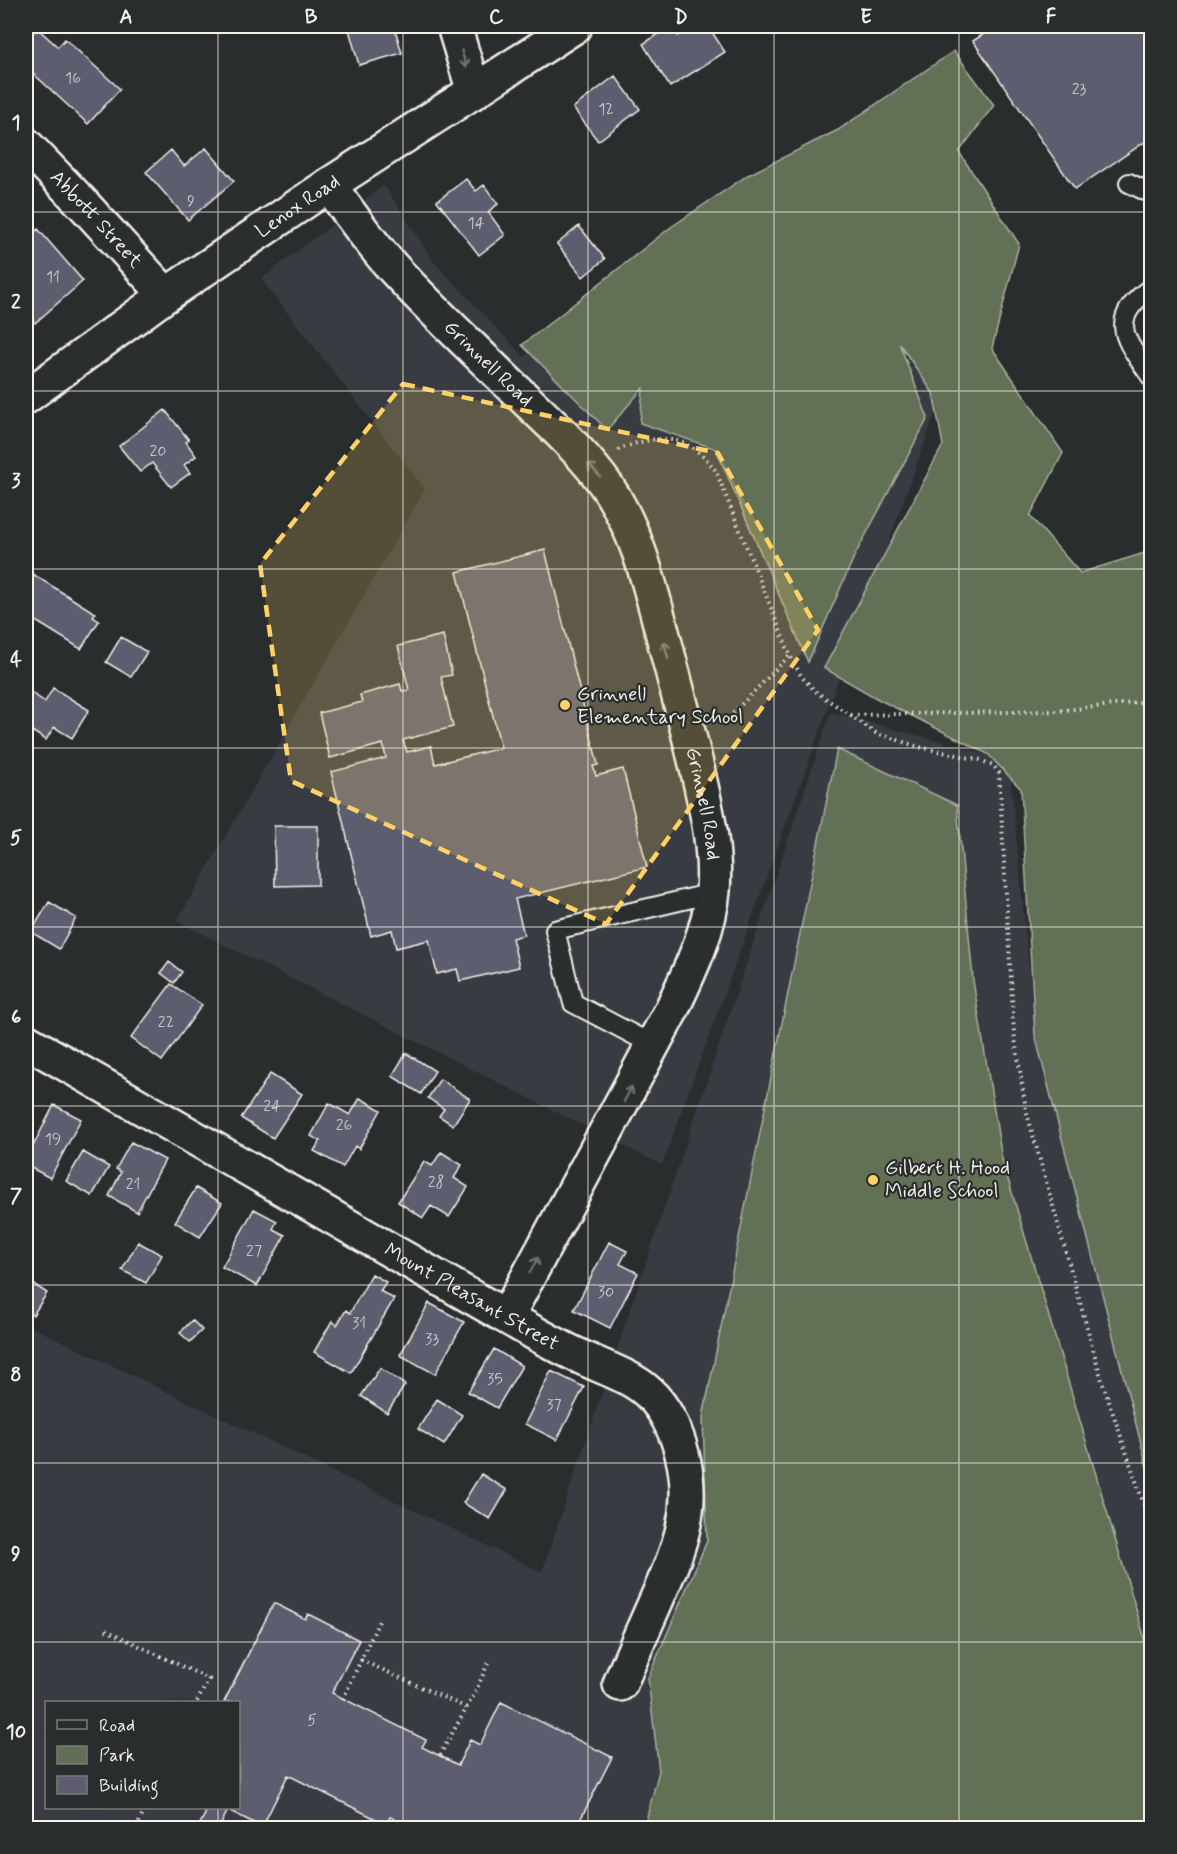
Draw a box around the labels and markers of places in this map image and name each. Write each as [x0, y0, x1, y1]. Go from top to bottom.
place label: Grinnell Elementary School [577, 681, 743, 731]
marker: Grinnell Elementary School [558, 698, 572, 712]
place label: Gilbert H. Hood Middle School [885, 1155, 1010, 1205]
marker: Gilbert H. Hood Middle School [866, 1173, 880, 1187]

